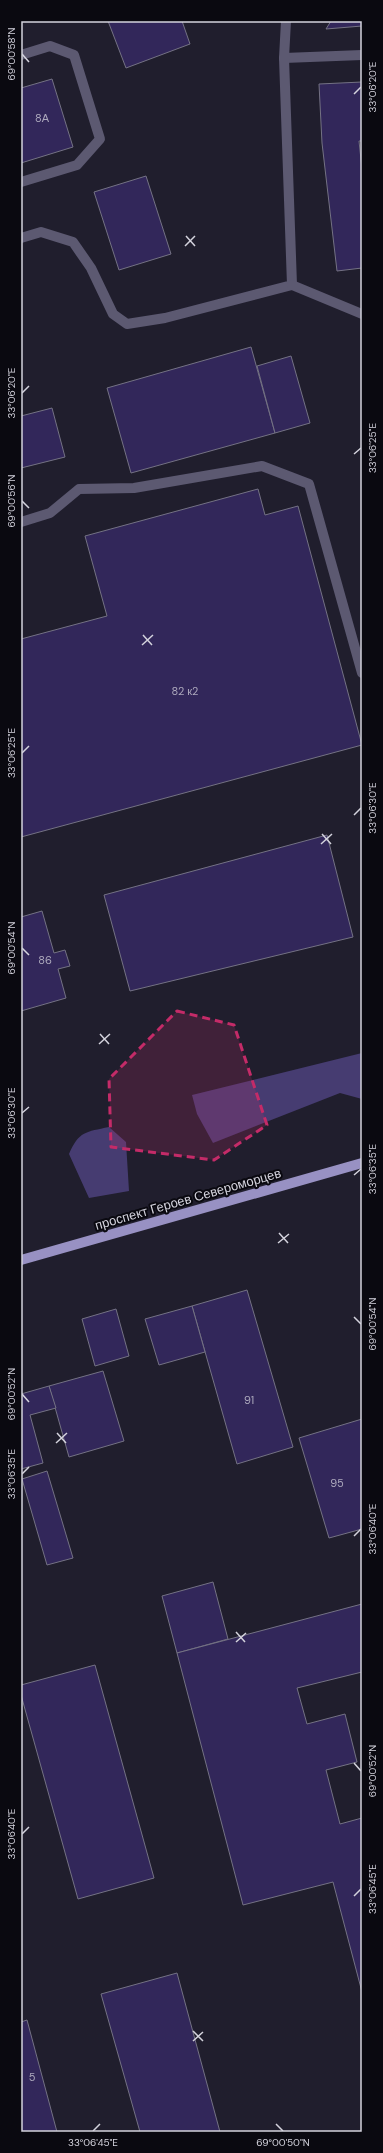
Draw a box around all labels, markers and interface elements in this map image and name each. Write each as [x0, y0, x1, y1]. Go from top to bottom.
text: 69°00'58"N [5, 28, 18, 80]
text: 33°06'20"E [366, 61, 379, 113]
house number: 8А [35, 111, 50, 125]
text: 33°06'20"E [5, 367, 18, 419]
text: 33°06'25"E [366, 423, 379, 473]
text: 69°00'56"N [5, 474, 18, 527]
house number: 82 к2 [172, 684, 198, 698]
text: 33°06'25"E [5, 728, 18, 778]
text: 33°06'30"E [366, 782, 379, 834]
text: 69°00'54"N [5, 922, 18, 974]
house number: 86 [38, 953, 52, 967]
text: 33°06'30"E [5, 1087, 18, 1139]
text: 33°06'35"E [366, 1143, 379, 1194]
street label: проспект Героев Североморцев [93, 1164, 283, 1234]
text: 69°00'54"N [366, 1298, 379, 1350]
text: 69°00'52"N [5, 1368, 18, 1420]
house number: 91 [244, 1393, 254, 1407]
text: 33°06'35"E [5, 1448, 18, 1499]
house number: 95 [330, 1476, 344, 1490]
text: 33°06'40"E [366, 1503, 379, 1554]
text: 69°00'52"N [366, 1745, 379, 1797]
text: 33°06'40"E [5, 1808, 18, 1859]
text: 33°06'45"E [366, 1864, 379, 1914]
house number: 5 [29, 2070, 36, 2084]
text: 33°06'45"E [68, 2136, 118, 2149]
text: 69°00'50"N [256, 2136, 310, 2149]

